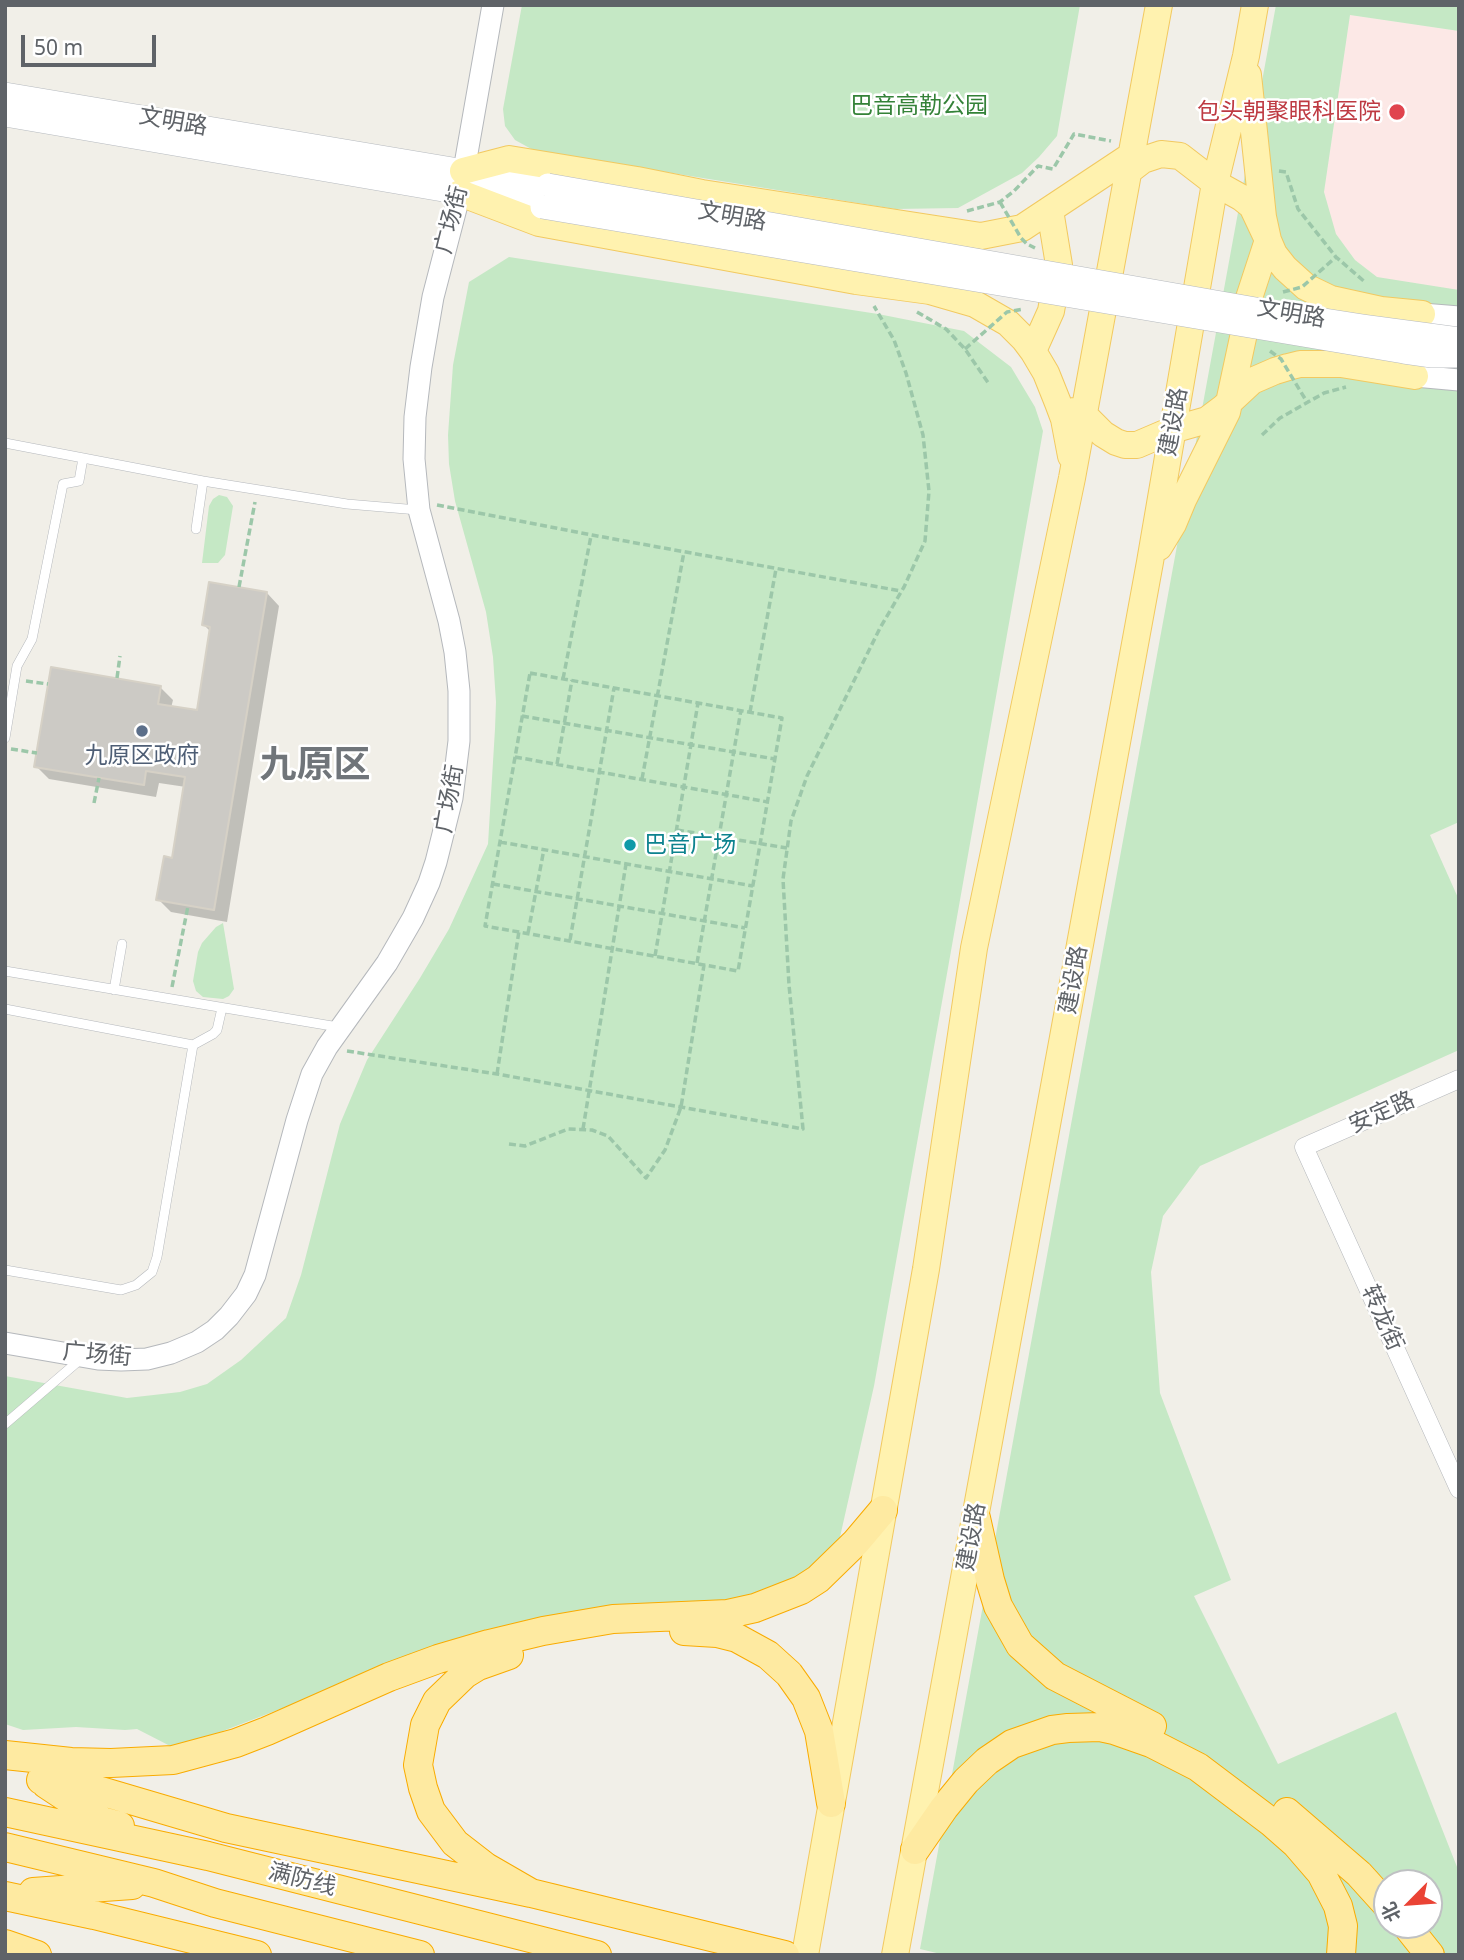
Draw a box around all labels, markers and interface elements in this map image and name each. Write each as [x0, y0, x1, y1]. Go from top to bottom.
scale bar [24, 21, 159, 65]
text: 50 m [34, 33, 83, 61]
park label: 巴音高勒公园 [850, 92, 988, 120]
place label: 包头朝聚眼科医院 [1197, 98, 1381, 126]
street label: 文明路 [137, 102, 209, 142]
marker: 包头朝聚眼科医院 [1387, 102, 1407, 122]
street label: 广场街 [430, 183, 474, 257]
street label: 文明路 [696, 197, 768, 237]
street label: 文明路 [1255, 294, 1327, 334]
street label: 建设路 [1154, 386, 1194, 458]
marker: 九原区政府 [134, 723, 150, 739]
place label: 九原区政府 [85, 742, 199, 770]
district label: 九原区 [260, 744, 370, 788]
street label: 广场街 [430, 763, 470, 835]
place label: 巴音广场 [644, 831, 736, 859]
marker: 巴音广场 [622, 837, 638, 853]
street label: 建设路 [1054, 944, 1094, 1016]
street label: 安定路 [1345, 1086, 1419, 1140]
street label: 转龙街 [1355, 1281, 1409, 1355]
street label: 广场街 [61, 1338, 133, 1372]
street label: 建设路 [952, 1501, 992, 1573]
street label: 满防线 [265, 1858, 339, 1902]
north arrow [1373, 1869, 1443, 1939]
text: 北 [1375, 1898, 1407, 1926]

